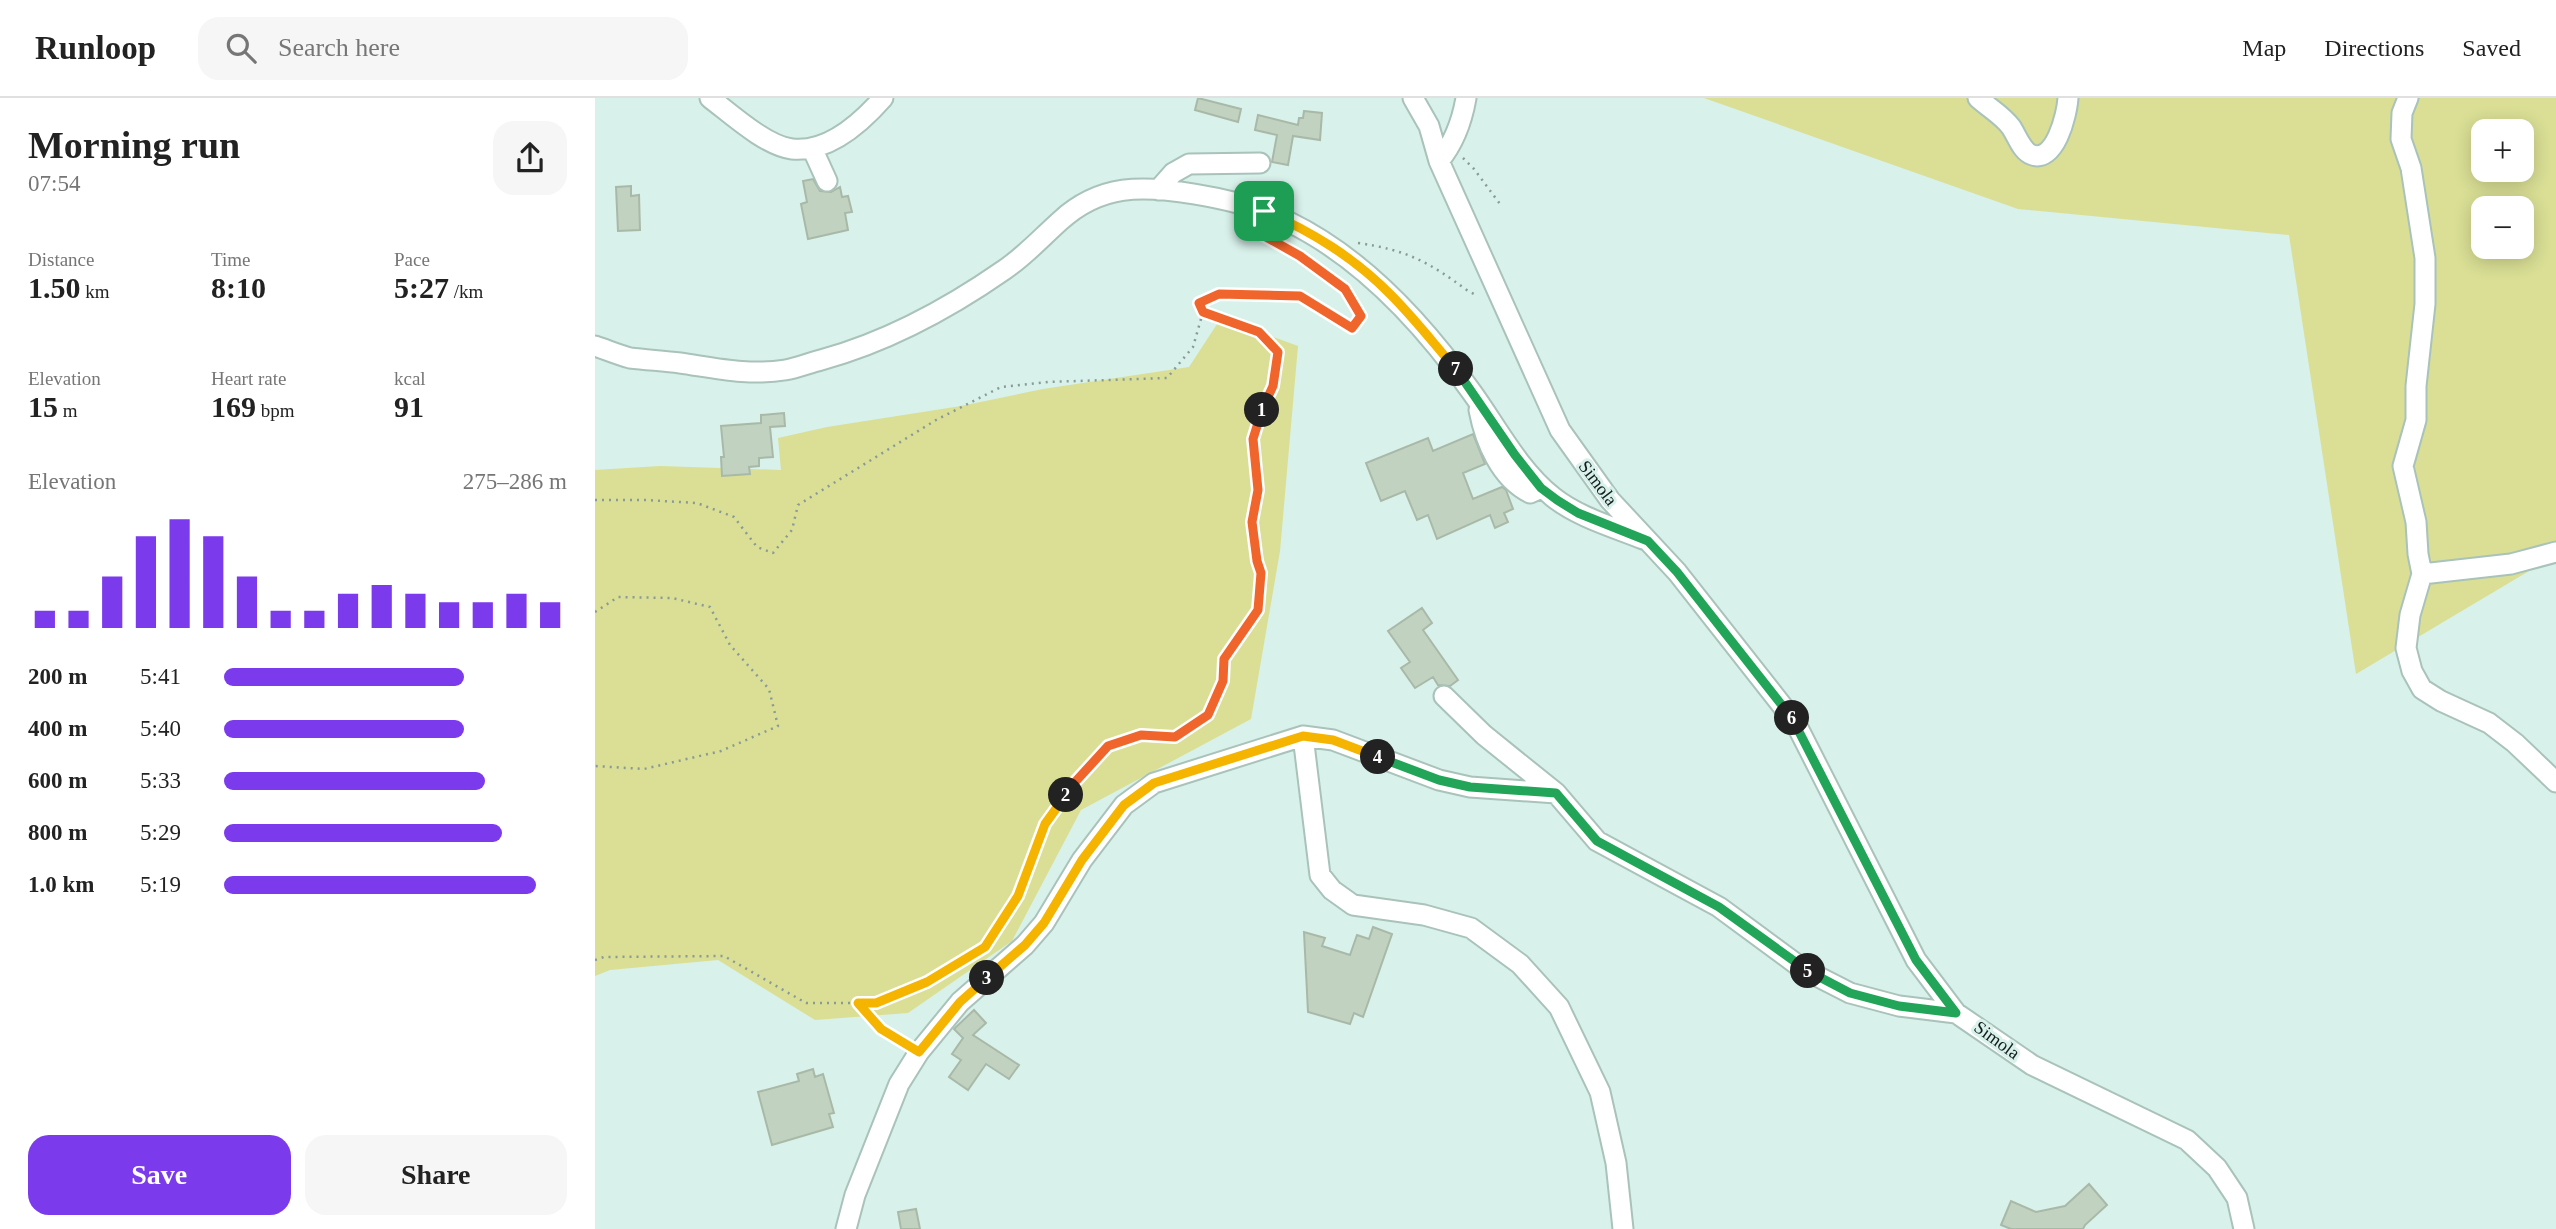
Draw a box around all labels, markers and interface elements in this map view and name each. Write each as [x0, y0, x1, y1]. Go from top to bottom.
search box [198, 17, 688, 80]
icon: search [222, 29, 260, 67]
text: Runloop [35, 30, 156, 66]
text: Search here [278, 33, 400, 62]
text: Map [2242, 35, 2286, 61]
text: Directions [2324, 35, 2424, 61]
text: Saved [2462, 35, 2521, 61]
map controls [2471, 119, 2534, 259]
button: + [2471, 119, 2534, 182]
button: share [493, 121, 567, 195]
text: Morning run [28, 124, 240, 166]
text: 07:54 [28, 171, 80, 196]
pin [1234, 181, 1294, 241]
icon: arrive [1245, 192, 1283, 230]
button: − [2471, 196, 2534, 259]
text: Distance [28, 249, 94, 270]
text: Time [211, 249, 250, 270]
text: Pace [394, 249, 430, 270]
text: 1.50 [28, 271, 81, 304]
text: 8:10 [211, 271, 266, 304]
text: 5:27 [394, 271, 449, 304]
text: km [81, 281, 110, 302]
text: /km [449, 281, 483, 302]
pin: 7 [1439, 352, 1473, 386]
text: 7 [1451, 358, 1460, 379]
text: Elevation [28, 368, 101, 389]
text: Heart rate [211, 368, 286, 389]
text: kcal [394, 368, 426, 389]
text: 15 [28, 390, 58, 423]
text: 169 [211, 390, 256, 423]
text: 91 [394, 390, 424, 423]
pin: 1 [1245, 392, 1279, 428]
text: 1 [1257, 399, 1266, 420]
text: m [58, 400, 78, 421]
text: bpm [256, 400, 295, 421]
street label: Simola [1575, 457, 1621, 509]
text: Elevation [28, 469, 116, 494]
text: 275–286 m [463, 469, 567, 494]
text: 200 m [28, 664, 87, 689]
text: 5:41 [140, 664, 181, 689]
pin: 6 [1775, 700, 1809, 736]
text: 6 [1787, 707, 1796, 728]
text: 400 m [28, 716, 87, 741]
text: 5:40 [140, 716, 181, 741]
pin: 4 [1361, 740, 1395, 774]
text: 4 [1373, 746, 1382, 767]
text: 600 m [28, 768, 87, 793]
text: 5:33 [140, 768, 181, 793]
pin: 2 [1049, 778, 1084, 812]
text: 2 [1061, 784, 1070, 805]
text: 800 m [28, 820, 87, 845]
text: 5:29 [140, 820, 181, 845]
text: 1.0 km [28, 872, 94, 897]
text: 5:19 [140, 872, 181, 897]
pin: 5 [1791, 954, 1825, 988]
pin: 3 [969, 960, 1005, 996]
text: 5 [1803, 960, 1812, 981]
text: 3 [982, 967, 991, 988]
street label: Simola [1970, 1017, 2024, 1063]
button: Save [28, 1135, 291, 1215]
button: Share [305, 1135, 567, 1215]

